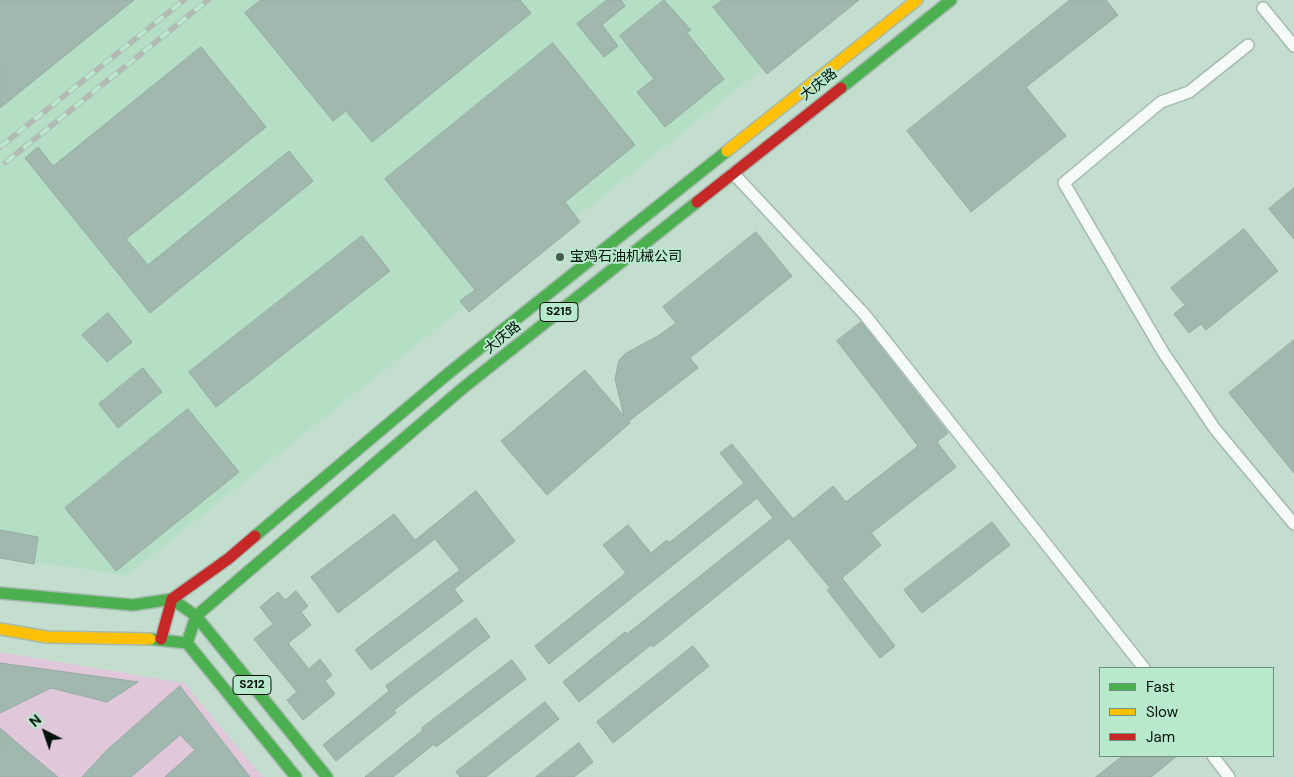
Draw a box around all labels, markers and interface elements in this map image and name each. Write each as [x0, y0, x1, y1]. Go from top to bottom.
street label: 大庆路 [797, 65, 841, 105]
place label: 宝鸡石油机械公司 [570, 249, 682, 265]
marker: 宝鸡石油机械公司 [554, 251, 566, 263]
road number: S215 [540, 302, 578, 322]
street label: 大庆路 [481, 318, 525, 358]
legend [1099, 667, 1274, 757]
road number: S212 [233, 676, 271, 694]
text: Fast [1146, 677, 1175, 697]
text: Slow [1146, 702, 1178, 722]
north arrow [20, 707, 70, 757]
text: N [25, 711, 45, 731]
text: Jam [1146, 727, 1175, 747]

